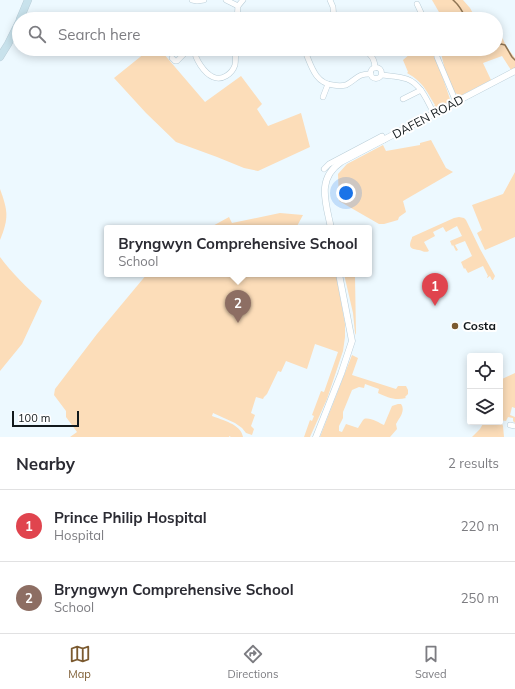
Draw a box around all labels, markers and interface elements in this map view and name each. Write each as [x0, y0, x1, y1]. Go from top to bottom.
search box [12, 12, 503, 56]
icon: search [26, 23, 48, 45]
text: Search here [58, 25, 140, 44]
street label: DAFEN ROAD [390, 91, 466, 142]
your location [336, 183, 356, 203]
popup [104, 225, 372, 277]
text: Bryngwyn Comprehensive School [118, 234, 358, 253]
text: School [118, 253, 158, 269]
pin: 1 [422, 273, 448, 306]
pin: 2 [225, 290, 251, 323]
place label: Costa [463, 318, 496, 333]
marker: Costa [450, 321, 460, 331]
map controls [467, 353, 503, 425]
button: locate [467, 353, 503, 389]
button: layers [467, 389, 503, 425]
scale bar [12, 409, 79, 428]
text: 100 m [18, 411, 50, 425]
text: Nearby [16, 453, 75, 474]
text: 2 results [448, 455, 499, 471]
text: Prince Philip Hospital [54, 508, 207, 527]
text: 1 [25, 518, 33, 534]
text: 220 m [461, 518, 499, 534]
text: Hospital [54, 527, 104, 543]
text: Bryngwyn Comprehensive School [54, 580, 294, 599]
text: 2 [25, 590, 33, 606]
text: 250 m [461, 590, 499, 606]
text: School [54, 599, 94, 615]
tab: Map [68, 643, 91, 681]
tab: Directions [228, 643, 278, 681]
tab: Saved [415, 643, 447, 681]

